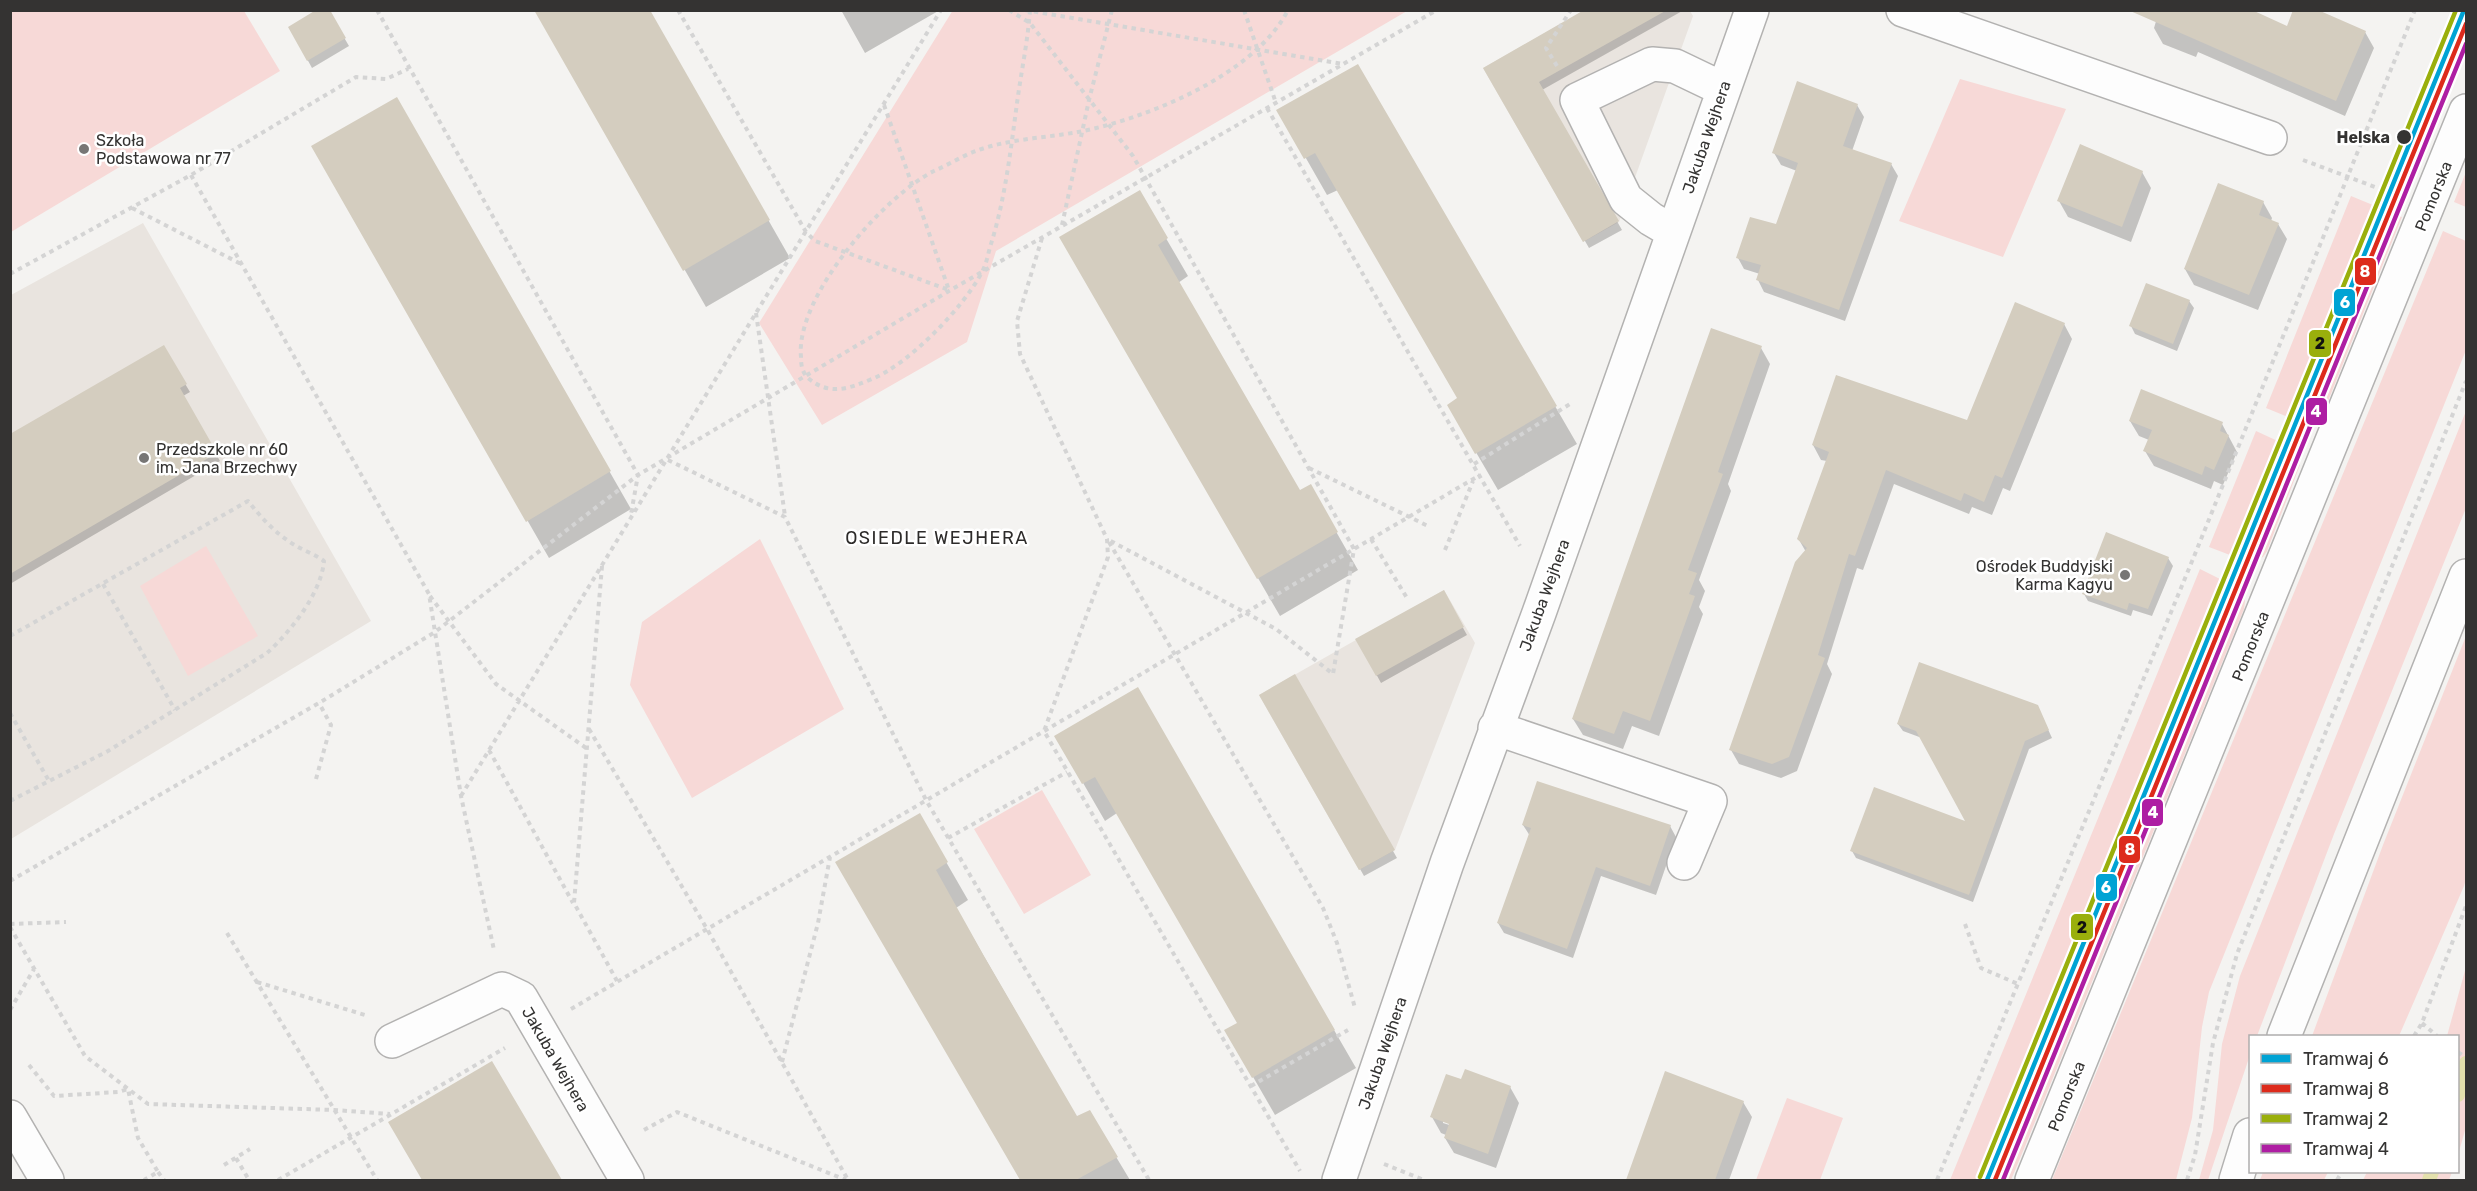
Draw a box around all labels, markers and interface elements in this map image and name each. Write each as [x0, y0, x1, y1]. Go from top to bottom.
street label: Jakuba Wejhera [1678, 78, 1735, 196]
place label: Helska [2337, 128, 2390, 147]
marker: Helska [2395, 128, 2413, 146]
place label: Szkoła Podstawowa nr 77 [96, 131, 231, 168]
marker: Szkoła Podstawowa nr 77 [77, 142, 91, 156]
street label: Pomorska [2411, 158, 2456, 234]
line badge: 8 [2354, 257, 2377, 286]
text: 8 [2360, 262, 2371, 281]
line badge: 6 [2333, 288, 2356, 317]
text: 6 [2340, 293, 2350, 312]
line badge: 2 [2308, 329, 2332, 358]
text: 2 [2315, 334, 2325, 353]
line badge: 4 [2305, 397, 2328, 426]
text: 4 [2311, 402, 2322, 421]
place label: Przedszkole nr 60 im. Jana Brzechwy [156, 440, 297, 477]
marker: Przedszkole nr 60 im. Jana Brzechwy [137, 451, 151, 465]
district label: OSIEDLE WEJHERA [845, 527, 1029, 549]
street label: Jakuba Wejhera [1515, 537, 1574, 654]
place label: Ośrodek Buddyjski Karma Kagyu [1976, 557, 2113, 594]
marker: Ośrodek Buddyjski Karma Kagyu [2118, 568, 2132, 582]
street label: Pomorska [2228, 608, 2273, 684]
line badge: 4 [2141, 798, 2164, 827]
text: 4 [2148, 803, 2159, 822]
line badge: 8 [2118, 835, 2141, 864]
text: 8 [2125, 840, 2136, 859]
line badge: 6 [2095, 873, 2118, 902]
text: 6 [2101, 878, 2111, 897]
line badge: 2 [2070, 913, 2094, 941]
text: 2 [2077, 918, 2087, 937]
street label: Jakuba Wejhera [1354, 994, 1411, 1112]
street label: Jakuba Wejhera [518, 1003, 593, 1115]
legend [2249, 1035, 2459, 1173]
text: Tramwaj 6 [2303, 1048, 2389, 1070]
street label: Pomorska [2044, 1058, 2089, 1134]
text: Tramwaj 8 [2303, 1078, 2389, 1100]
text: Tramwaj 2 [2303, 1108, 2388, 1130]
text: Tramwaj 4 [2303, 1138, 2389, 1160]

